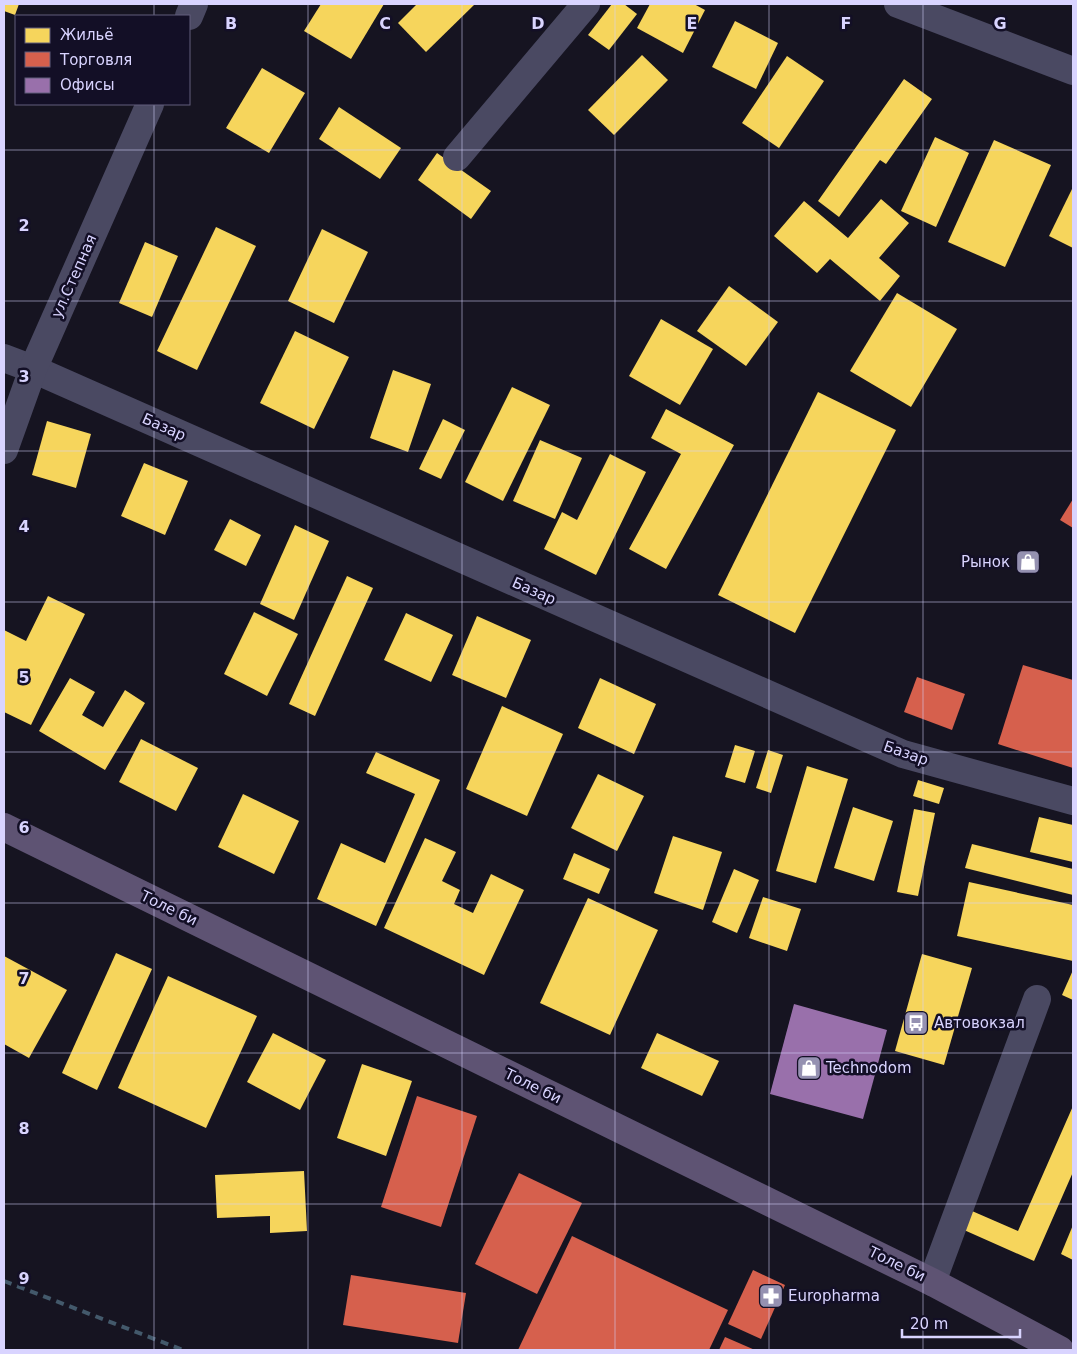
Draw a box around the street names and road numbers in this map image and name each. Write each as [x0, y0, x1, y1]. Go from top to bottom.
street label: ул.Степная [48, 231, 100, 321]
street label: Базар [139, 409, 189, 445]
street label: Базар [509, 573, 559, 609]
street label: Базар [881, 737, 931, 769]
street label: Толе би [137, 886, 200, 929]
street label: Толе би [501, 1064, 564, 1107]
street label: Толе би [865, 1242, 928, 1285]

